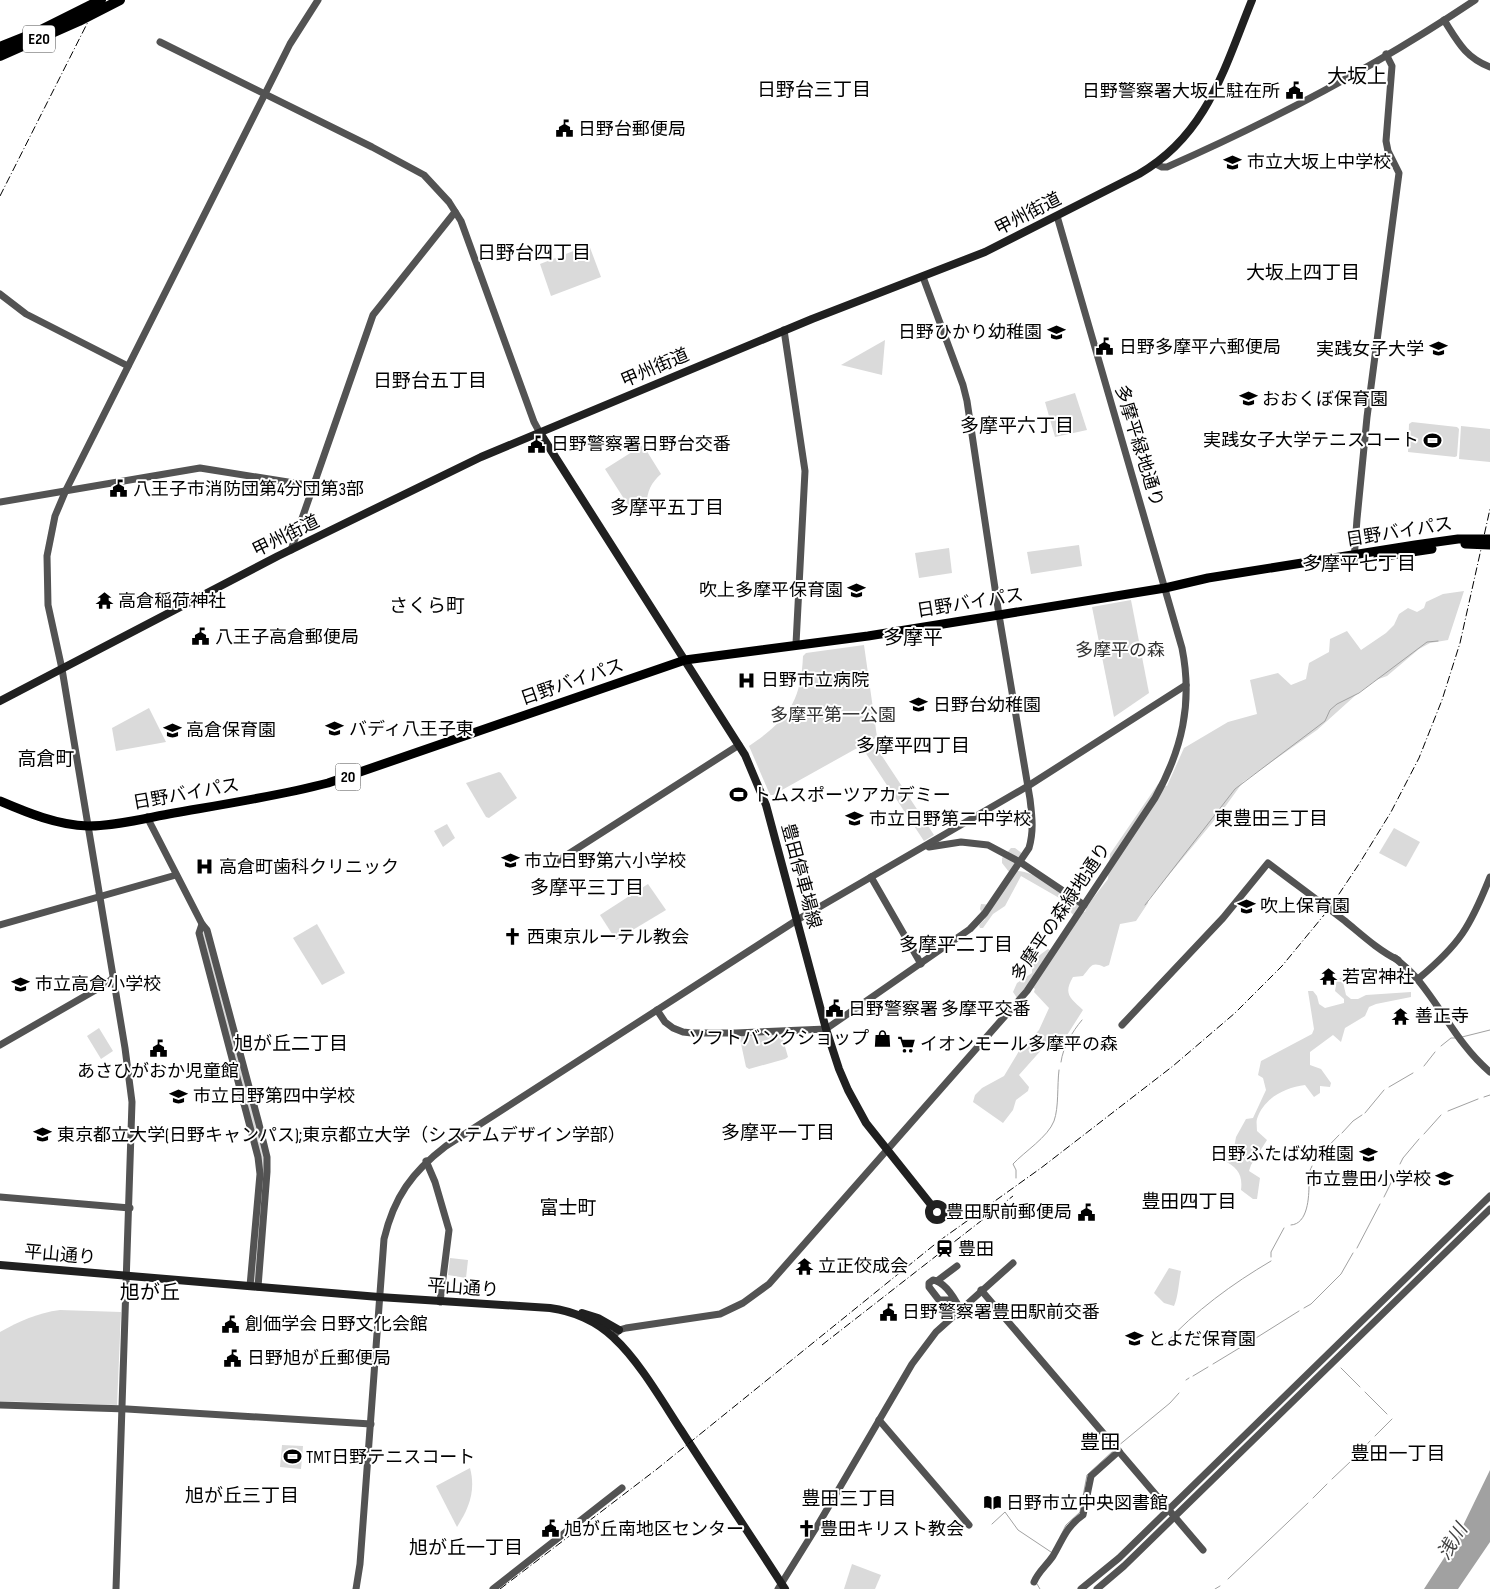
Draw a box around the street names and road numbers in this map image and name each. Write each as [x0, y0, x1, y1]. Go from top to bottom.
road number: E20 [23, 26, 55, 52]
street label: 甲州街道 [991, 188, 1065, 240]
street label: 甲州街道 [618, 344, 692, 392]
street label: 多摩平緑地通り [1111, 383, 1167, 509]
street label: 甲州街道 [249, 511, 323, 561]
street label: 日野バイパス [1344, 513, 1454, 551]
street label: 日野バイパス [915, 584, 1025, 622]
street label: 日野バイパス [518, 655, 626, 709]
road number: 20 [336, 764, 360, 790]
street label: 日野バイパス [131, 774, 241, 814]
street label: 豊田停車場線 [777, 821, 825, 931]
street label: 多摩平の森緑地通り [1007, 839, 1115, 985]
street label: 平山通り [23, 1241, 97, 1269]
street label: 平山通り [426, 1275, 500, 1301]

